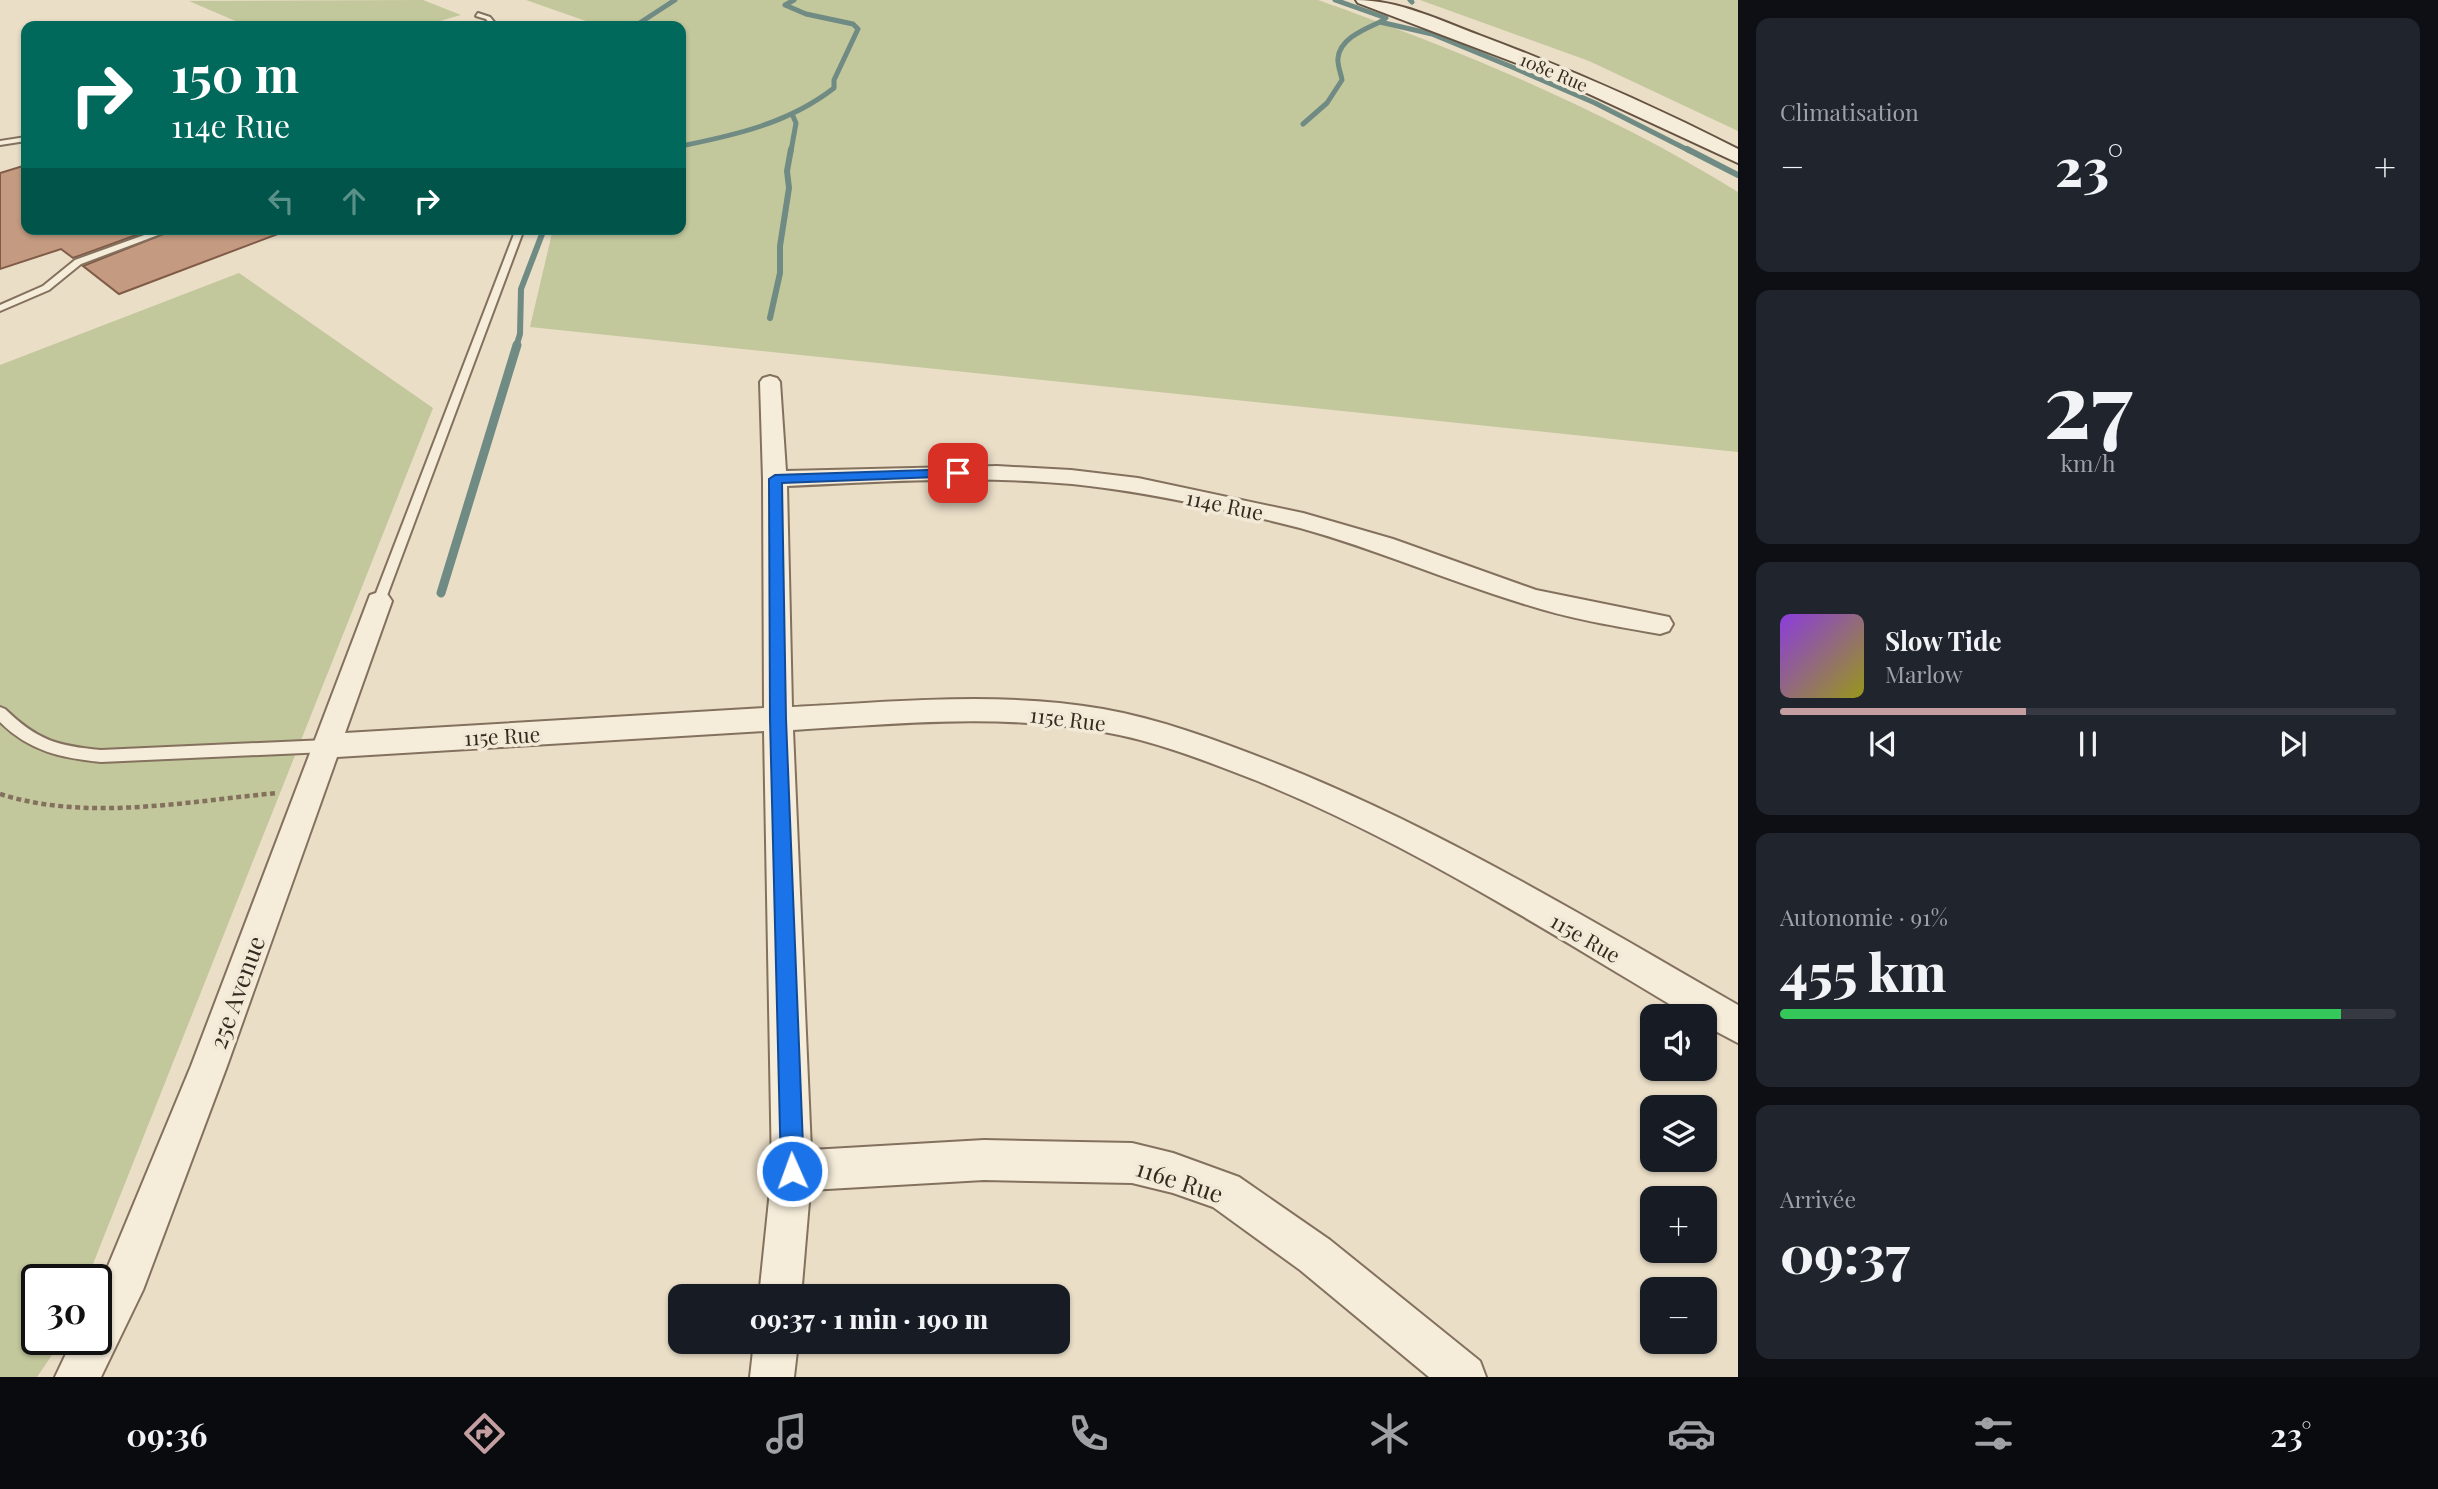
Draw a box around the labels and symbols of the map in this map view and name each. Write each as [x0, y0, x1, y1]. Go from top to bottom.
street label: 108e Rue [1516, 47, 1592, 97]
pin [928, 443, 988, 503]
street label: 114e Rue [1184, 482, 1266, 526]
street label: 115e Rue [1028, 699, 1108, 737]
street label: 115e Rue [463, 719, 541, 751]
street label: 115e Rue [1546, 906, 1626, 968]
street label: 25e Avenue [201, 931, 271, 1053]
position arrow [755, 1134, 829, 1208]
street label: 116e Rue [1132, 1151, 1228, 1209]
speed limit sign: 30 [21, 1264, 112, 1355]

